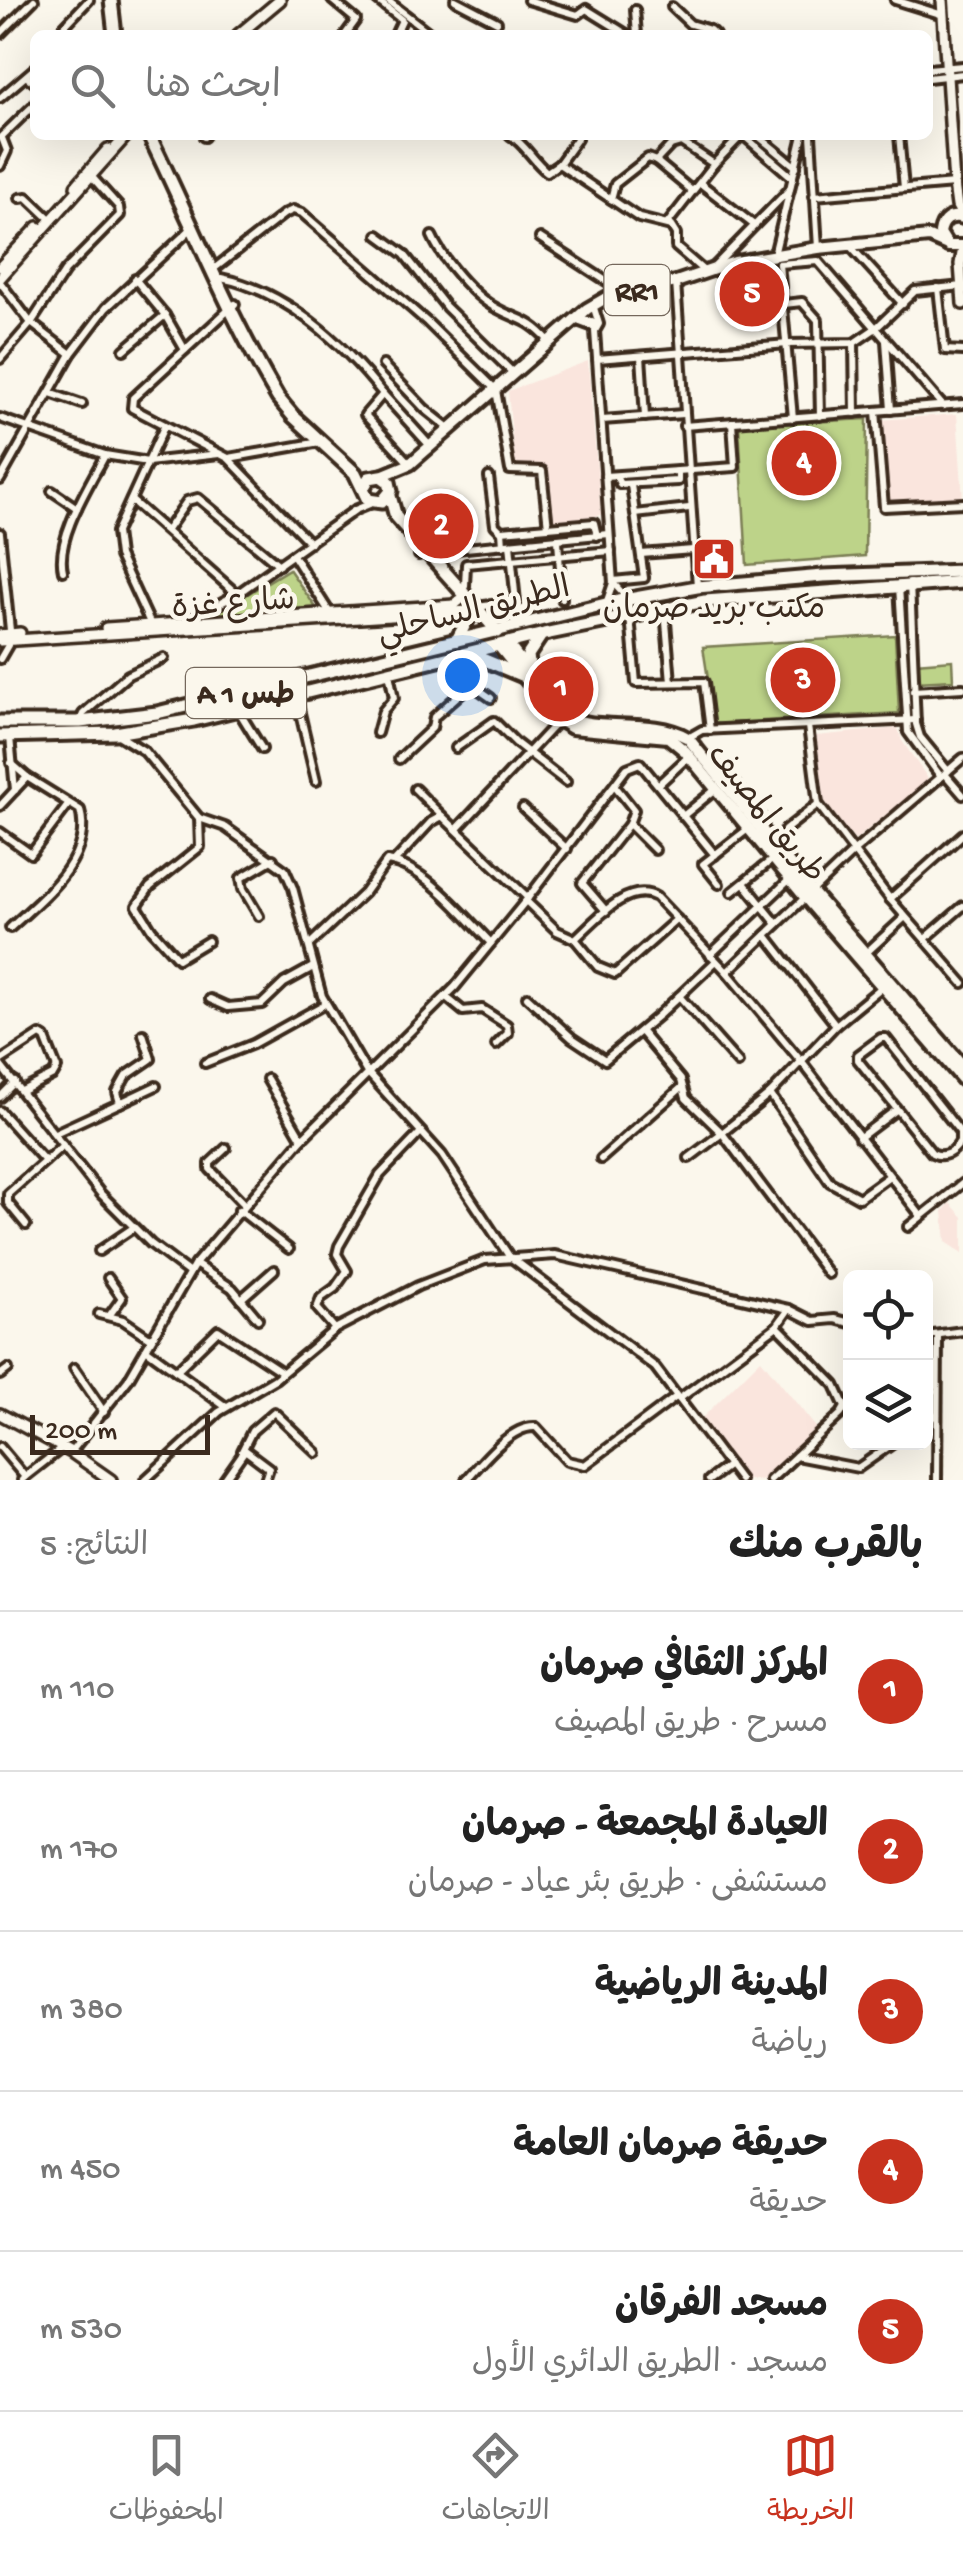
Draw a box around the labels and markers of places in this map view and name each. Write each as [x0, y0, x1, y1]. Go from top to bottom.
pin: 5 [720, 256, 784, 332]
pin: 4 [772, 426, 836, 500]
pin: 2 [408, 488, 474, 564]
public building icon: مكتب بريد صرمان [691, 536, 737, 582]
place label: مكتب بريد صرمان [603, 592, 825, 630]
pin: 3 [770, 642, 836, 718]
pin: 1 [528, 652, 594, 726]

